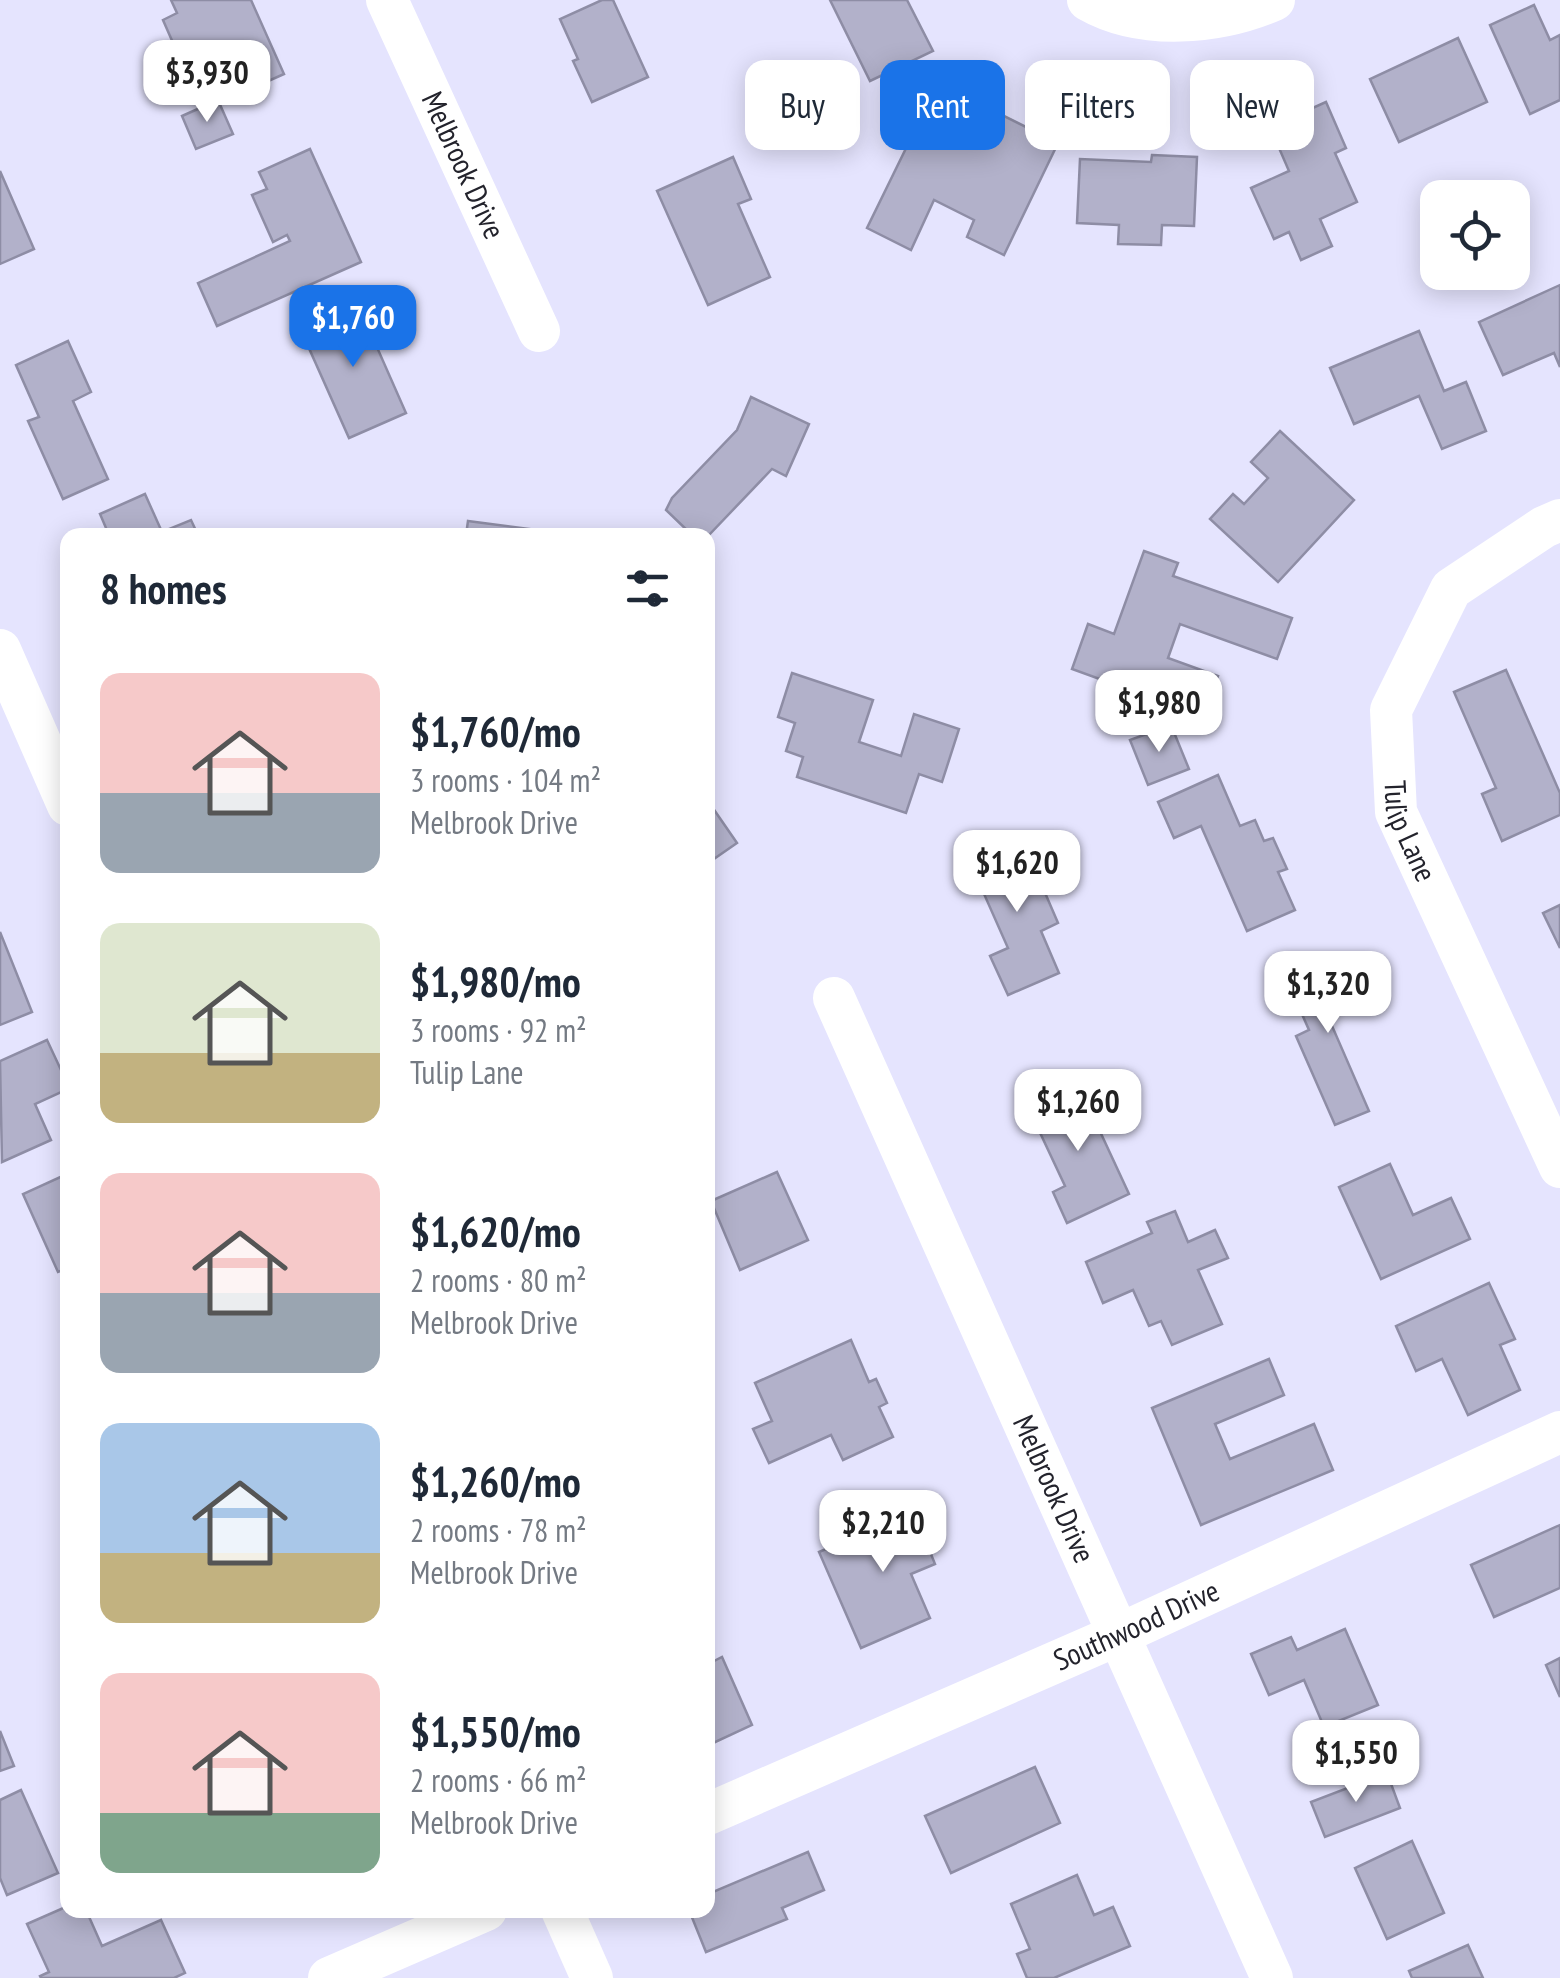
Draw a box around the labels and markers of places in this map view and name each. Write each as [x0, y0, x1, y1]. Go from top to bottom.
pin: $3,930 [126, 40, 288, 125]
pin: $1,760 [272, 285, 434, 370]
pin: $1,980 [1078, 670, 1240, 755]
pin: $1,620 [936, 830, 1098, 915]
pin: $1,320 [1247, 951, 1409, 1036]
pin: $1,260 [997, 1069, 1159, 1154]
pin: $2,210 [802, 1490, 964, 1575]
pin: $1,550 [1275, 1720, 1437, 1805]

